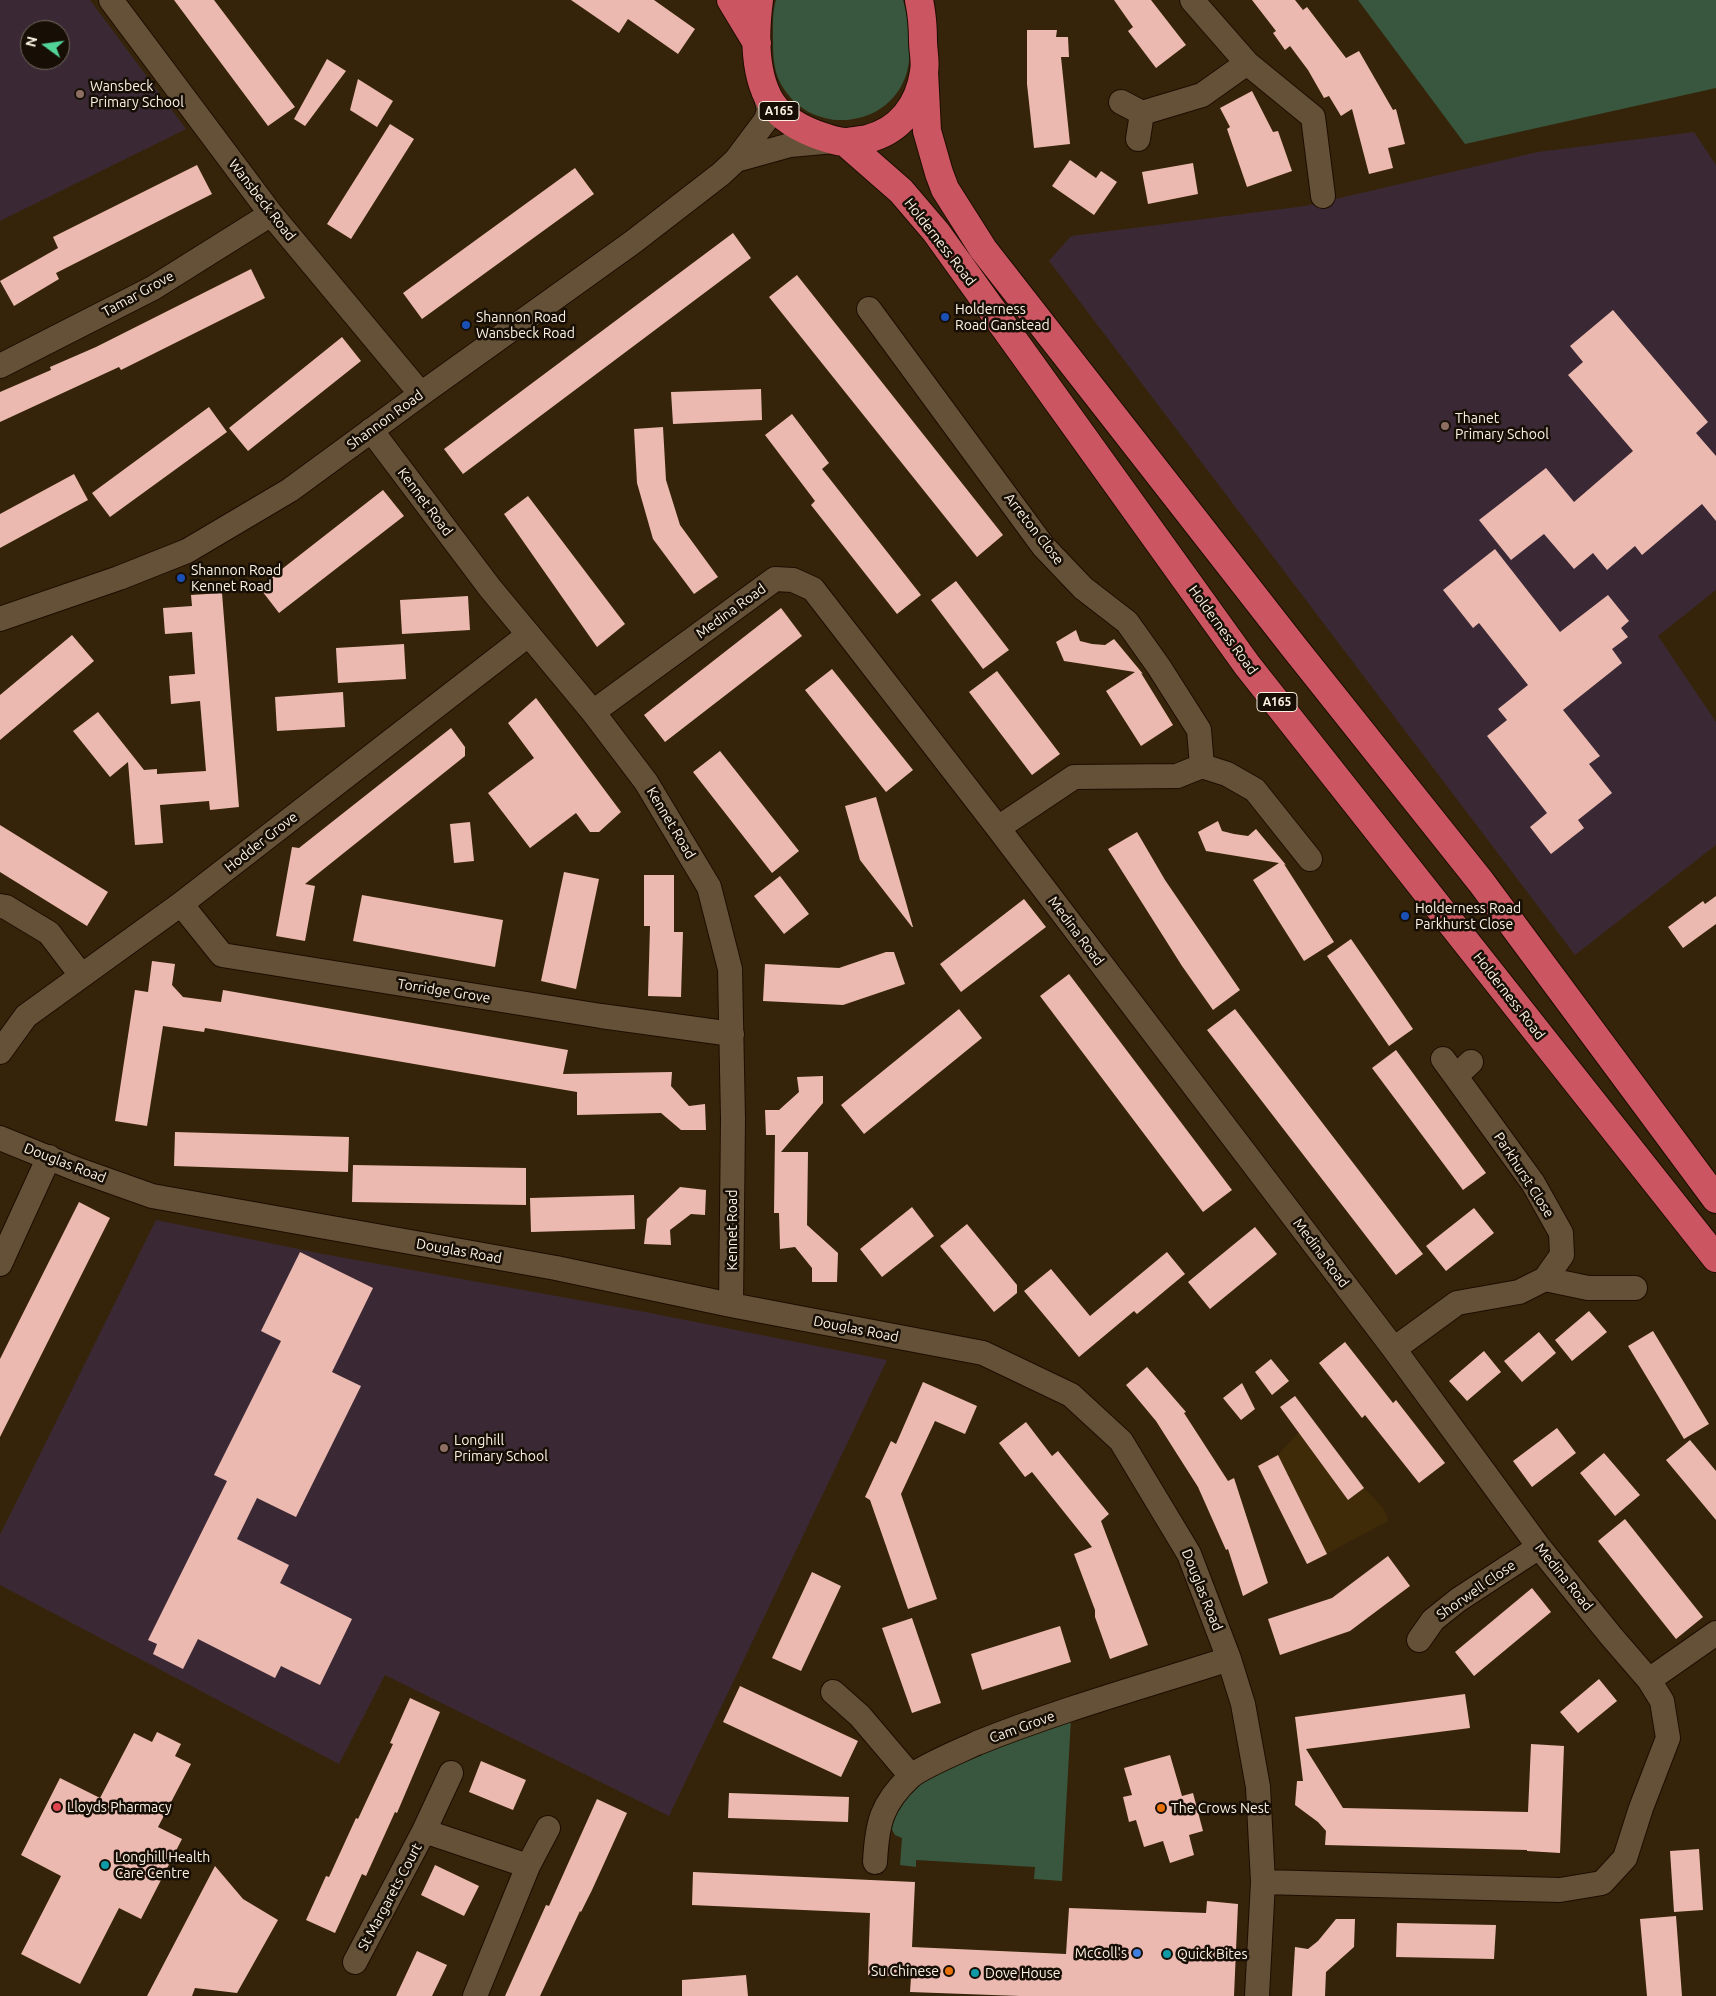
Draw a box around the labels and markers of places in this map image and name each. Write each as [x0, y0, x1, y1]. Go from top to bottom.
place label: Wansbeck Primary School [90, 78, 184, 110]
marker: Wansbeck Primary School [74, 88, 86, 100]
place label: Holderness Road Ganstead [955, 301, 1050, 334]
place label: Shannon Road Wansbeck Road [476, 309, 575, 342]
marker: Holderness Road Ganstead [939, 311, 951, 323]
marker: Shannon Road Wansbeck Road [460, 319, 472, 331]
place label: Thanet Primary School [1455, 410, 1549, 442]
marker: Thanet Primary School [1439, 420, 1451, 432]
place label: Shannon Road Kennet Road [191, 562, 281, 594]
marker: Shannon Road Kennet Road [175, 572, 187, 584]
place label: Holderness Road Parkhurst Close [1415, 900, 1521, 932]
marker: Holderness Road Parkhurst Close [1399, 910, 1411, 922]
place label: Longhill Primary School [454, 1432, 548, 1464]
marker: Longhill Primary School [438, 1442, 450, 1454]
place label: Lloyds Pharmacy [67, 1799, 172, 1815]
place label: The Crows Nest [1171, 1800, 1269, 1816]
marker: Lloyds Pharmacy [51, 1801, 63, 1813]
marker: The Crows Nest [1155, 1802, 1167, 1814]
place label: Longhill Health Care Centre [115, 1849, 210, 1881]
marker: Longhill Health Care Centre [99, 1859, 111, 1871]
place label: McColl's [1075, 1945, 1127, 1961]
place label: Quick Bites [1177, 1946, 1248, 1962]
marker: McColl's [1131, 1947, 1143, 1959]
marker: Quick Bites [1161, 1948, 1173, 1960]
place label: Su Chinese [871, 1963, 939, 1979]
marker: Su Chinese [943, 1965, 955, 1977]
place label: Dove House [985, 1965, 1061, 1981]
marker: Dove House [969, 1967, 981, 1979]

